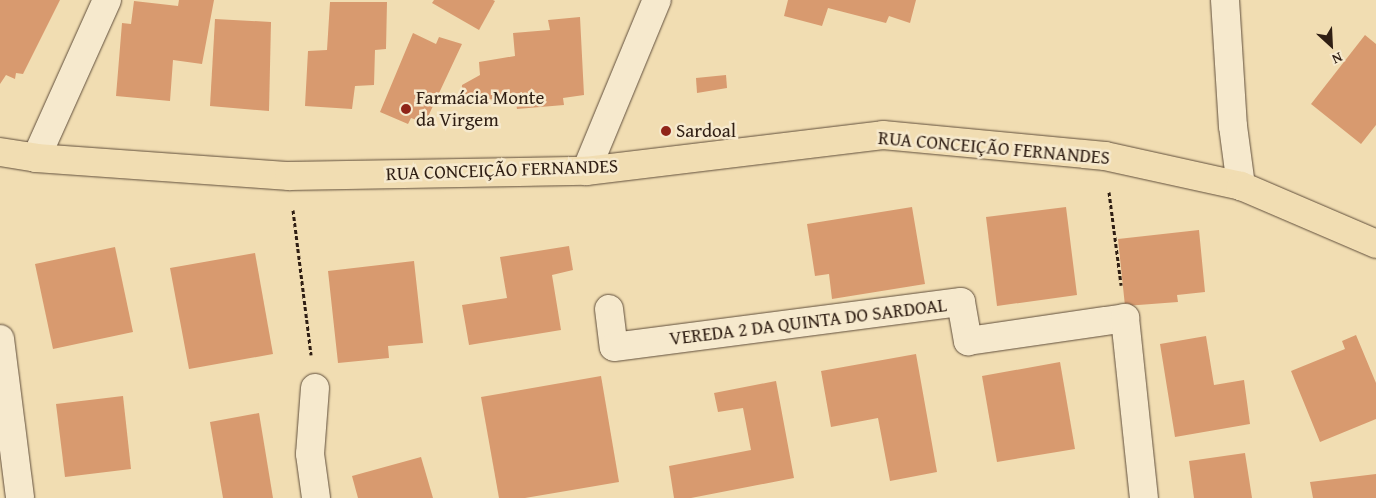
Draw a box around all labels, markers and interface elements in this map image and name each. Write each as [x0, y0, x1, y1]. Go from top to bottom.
north arrow [1306, 20, 1356, 70]
text: N [1329, 48, 1346, 70]
place label: Farmácia Monte da Virgem [416, 87, 544, 131]
marker: Farmácia Monte da Virgem [400, 103, 412, 115]
place label: Sardoal [676, 120, 736, 142]
marker: Sardoal [660, 125, 672, 137]
street label: RUA CONCEIÇÃO FERNANDES [877, 127, 1111, 169]
street label: RUA CONCEIÇÃO FERNANDES [385, 155, 619, 185]
street label: VEREDA 2 DA QUINTA DO SARDOAL [668, 294, 948, 350]

